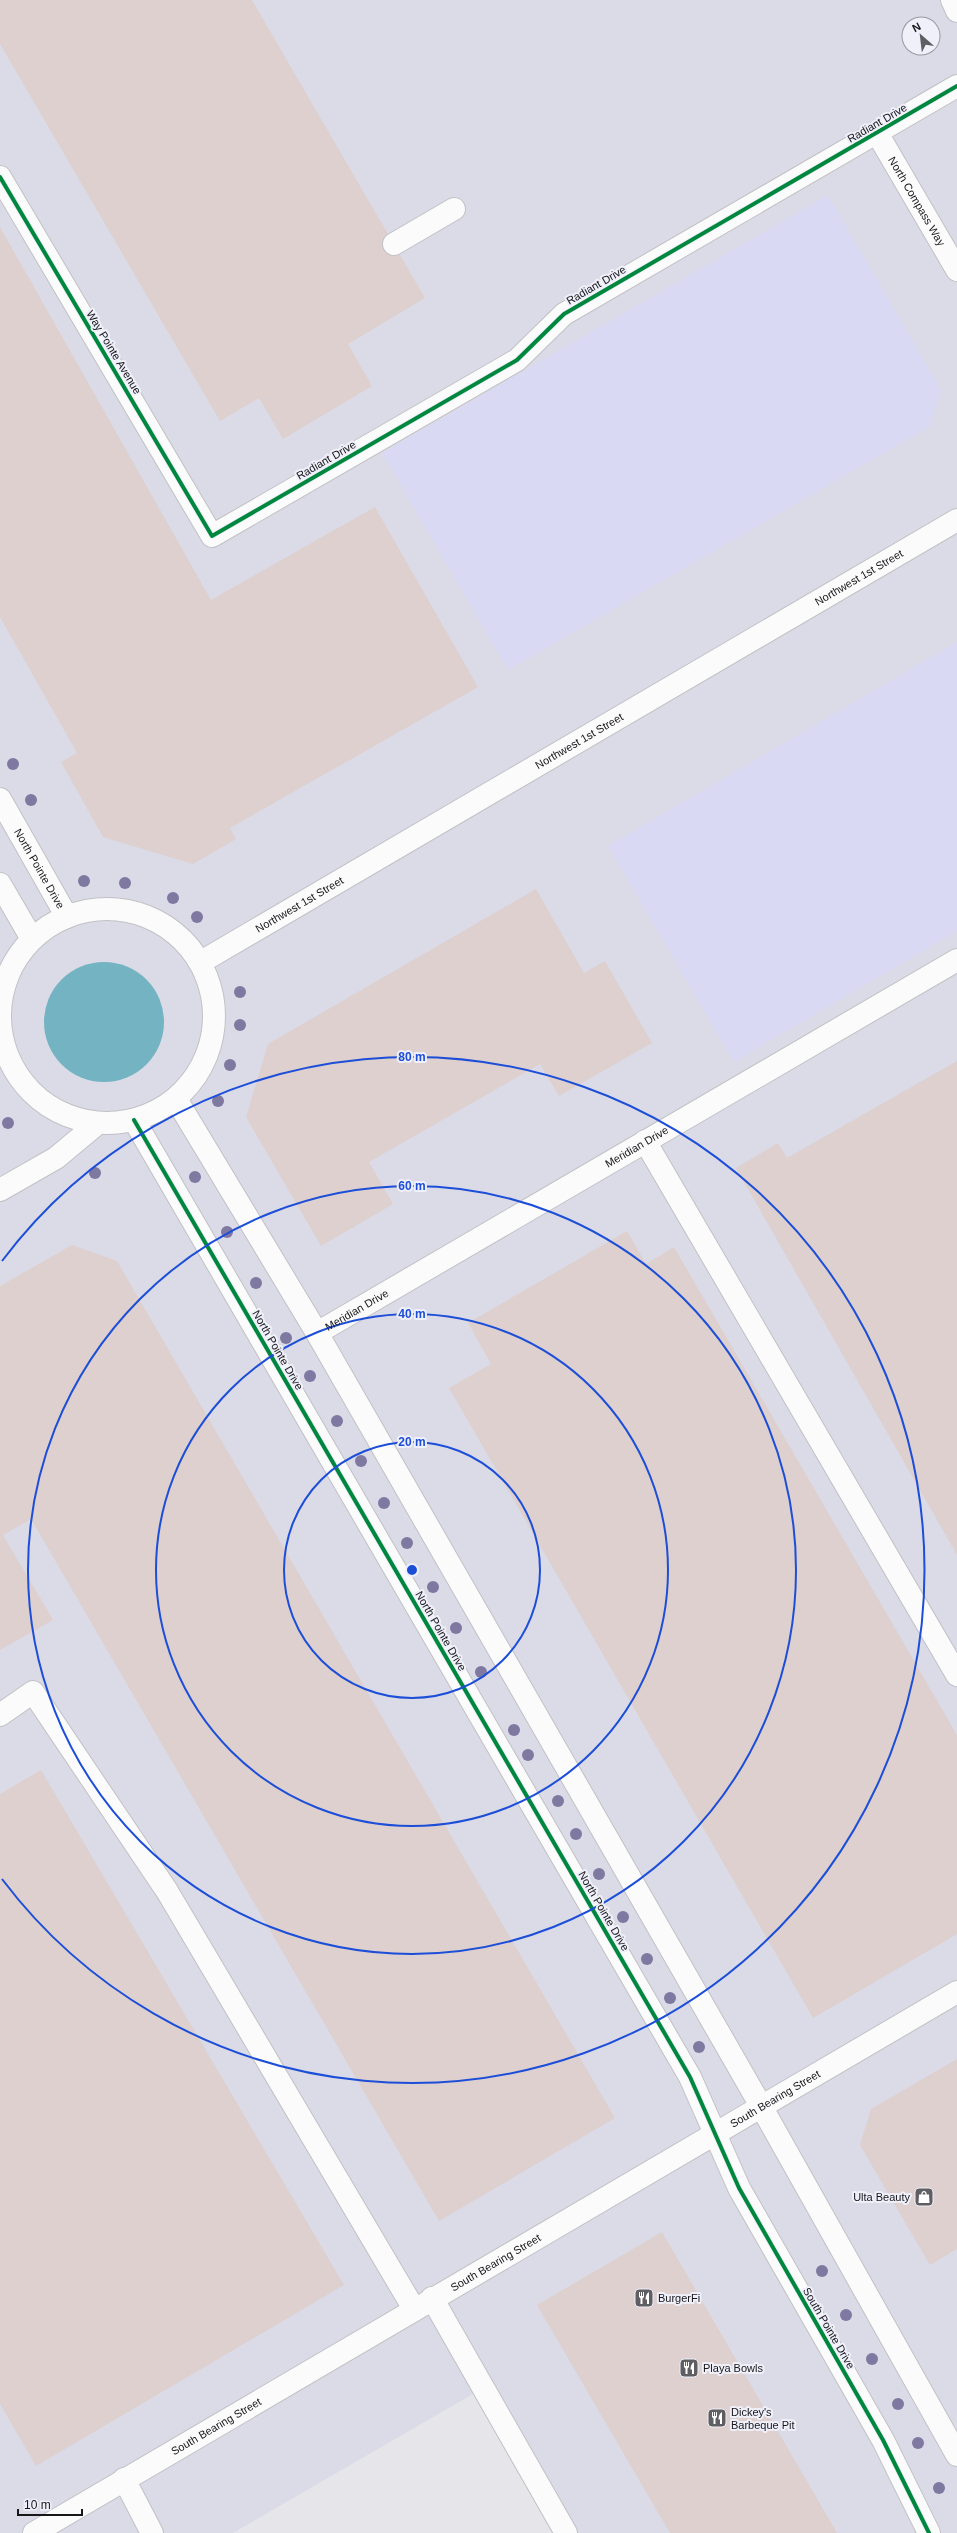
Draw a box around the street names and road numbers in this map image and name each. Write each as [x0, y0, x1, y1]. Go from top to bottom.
street label: Radiant Drive [845, 101, 909, 145]
street label: North Compass Way [886, 155, 948, 248]
street label: Radiant Drive [564, 263, 628, 307]
street label: Way Pointe Avenue [84, 308, 144, 396]
street label: Radiant Drive [294, 438, 358, 482]
street label: Northwest 1st Street [813, 547, 905, 608]
street label: Northwest 1st Street [533, 711, 625, 771]
street label: North Pointe Drive [12, 826, 67, 911]
street label: Northwest 1st Street [253, 874, 346, 935]
street label: Meridian Drive [603, 1124, 670, 1170]
street label: Meridian Drive [323, 1287, 390, 1333]
street label: North Pointe Drive [250, 1308, 306, 1392]
street label: North Pointe Drive [413, 1589, 469, 1673]
street label: North Pointe Drive [576, 1869, 632, 1953]
street label: South Bearing Street [728, 2068, 822, 2130]
street label: South Bearing Street [448, 2231, 543, 2293]
street label: South Pointe Drive [801, 2285, 857, 2371]
street label: South Bearing Street [169, 2395, 263, 2457]

